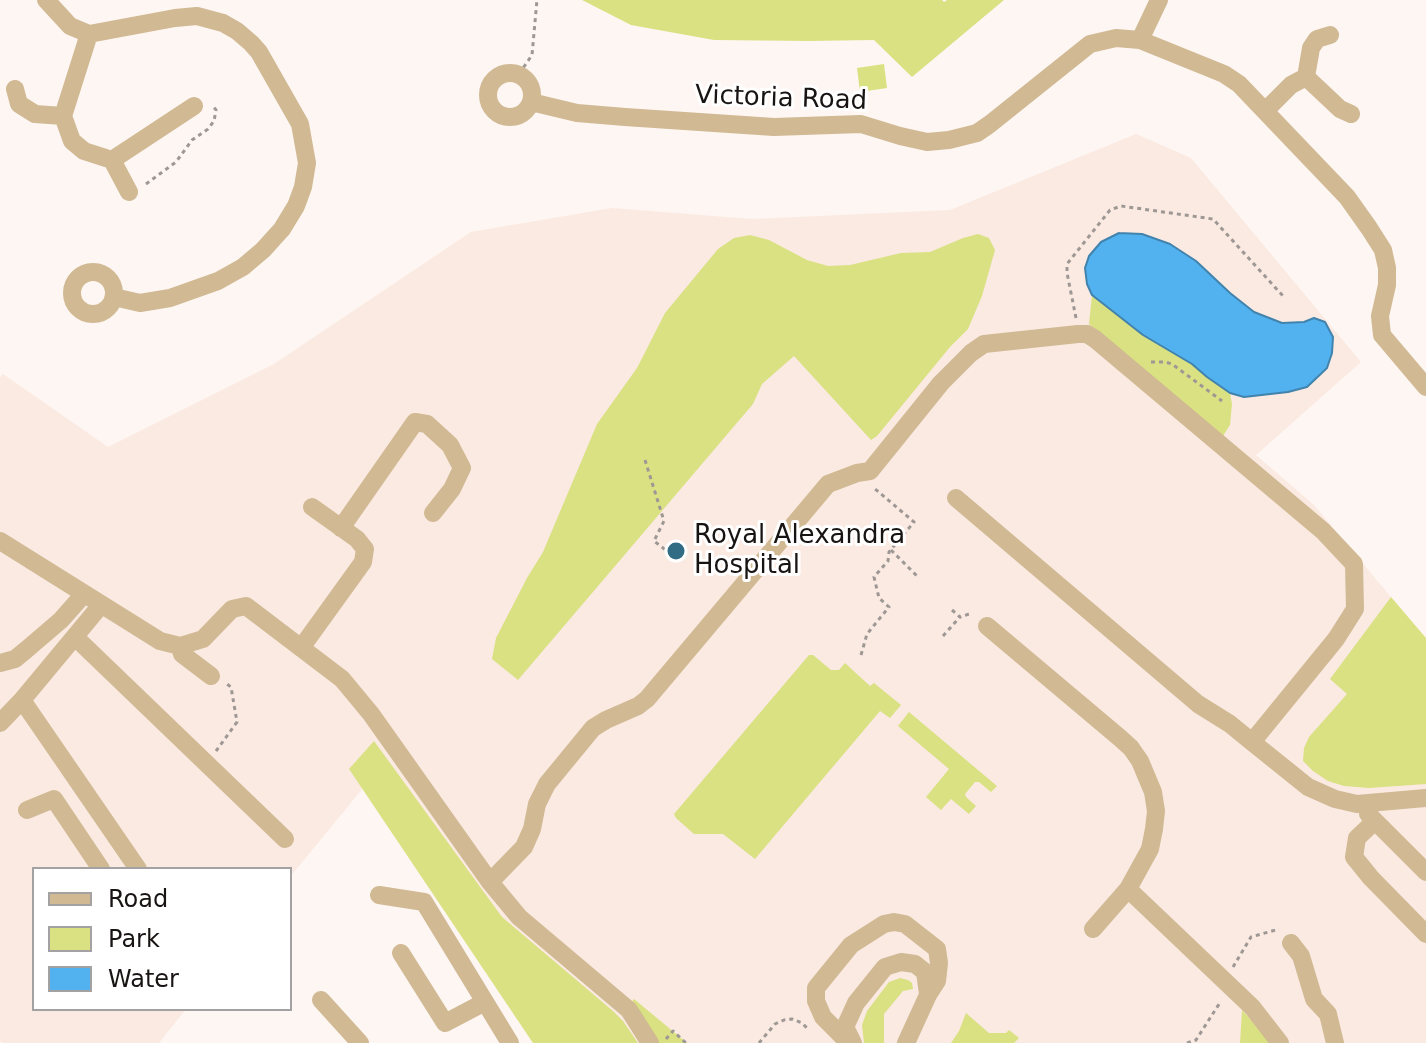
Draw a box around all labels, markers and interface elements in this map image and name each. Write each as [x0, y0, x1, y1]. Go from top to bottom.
street label: Victoria Road [694, 80, 868, 118]
place label: Royal Alexandra Hospital [694, 520, 905, 582]
marker: Royal Alexandra Hospital [665, 540, 687, 562]
legend [32, 867, 292, 1011]
text: Road [108, 885, 168, 913]
text: Park [108, 925, 160, 953]
text: Water [108, 965, 179, 993]

